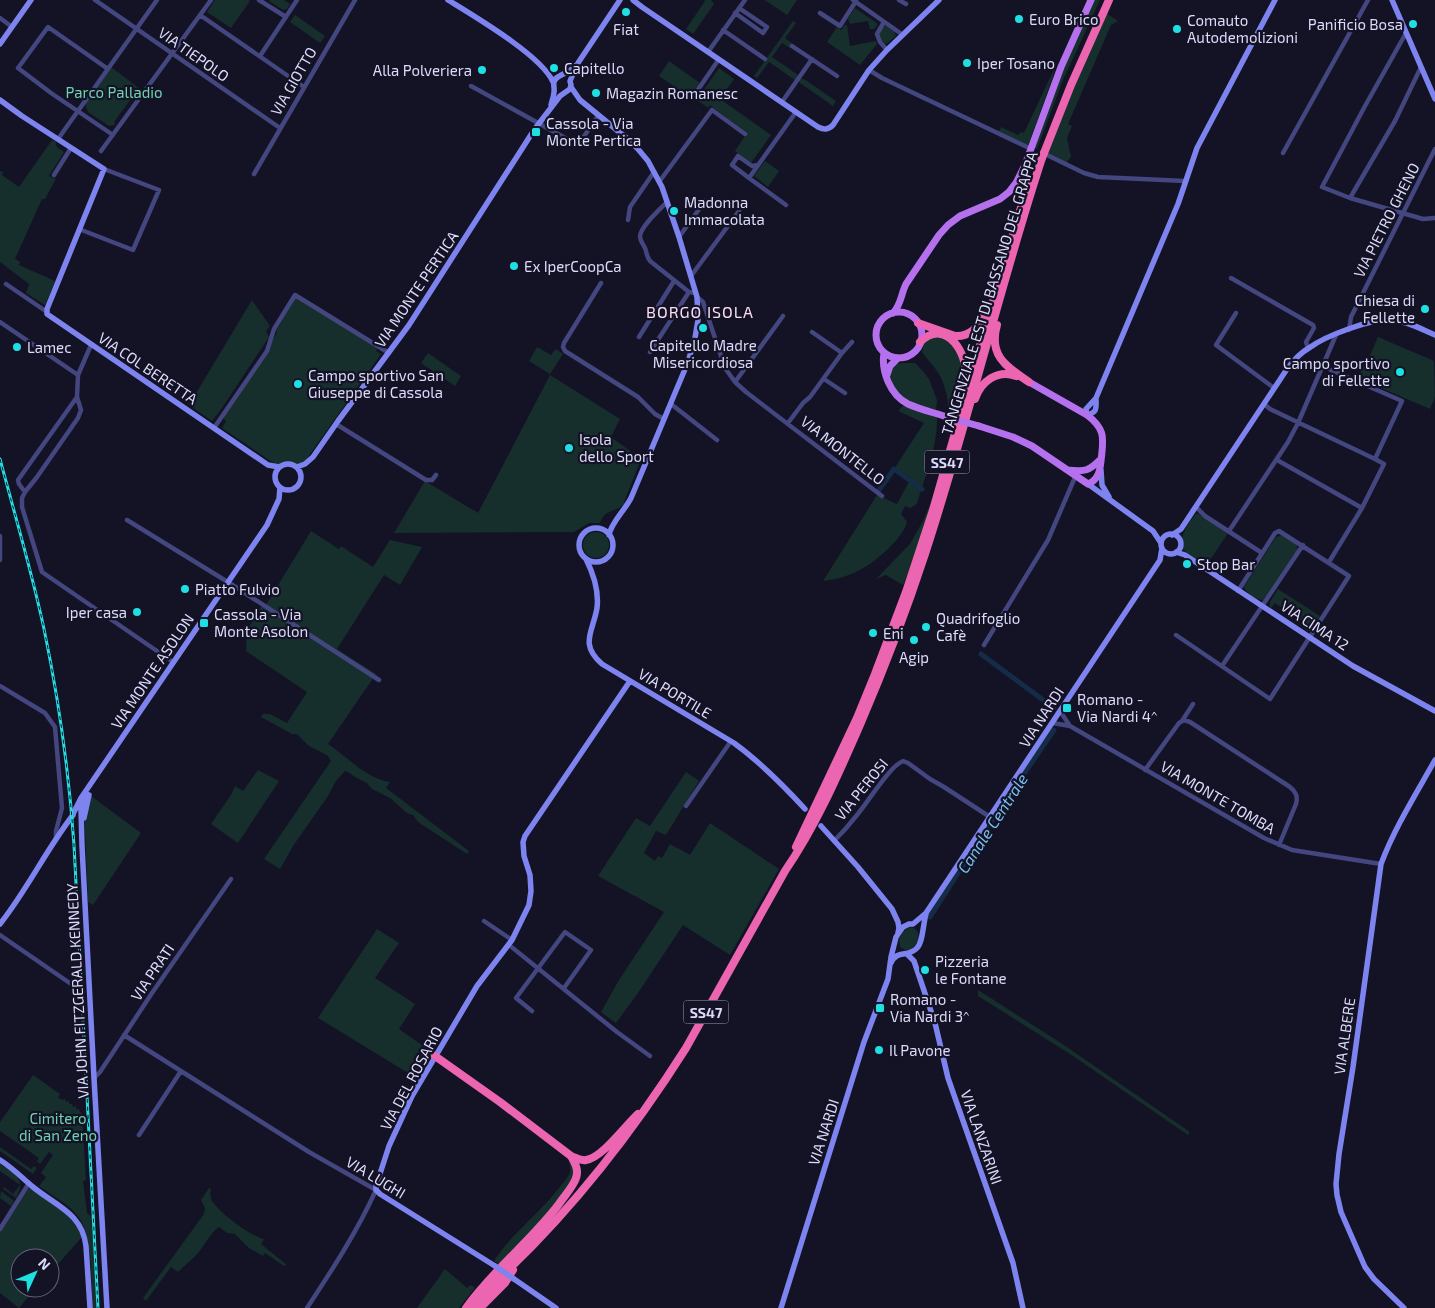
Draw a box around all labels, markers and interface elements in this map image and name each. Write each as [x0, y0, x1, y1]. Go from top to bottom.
marker: Fiat [620, 6, 632, 18]
place label: Euro Brico [1029, 10, 1098, 28]
place label: Comauto Autodemolizioni [1187, 11, 1298, 46]
marker: Euro Brico [1013, 13, 1025, 25]
place label: Panificio Bosa [1308, 15, 1403, 33]
marker: Panificio Bosa [1407, 18, 1419, 30]
place label: Fiat [613, 20, 639, 38]
street label: VIA TIEPOLO [155, 23, 233, 85]
marker: Comauto Autodemolizioni [1171, 23, 1183, 35]
street label: VIA GIOTTO [266, 44, 320, 118]
place label: Iper Tosano [977, 54, 1055, 72]
marker: Iper Tosano [961, 57, 973, 69]
place label: Capitello [564, 59, 624, 77]
place label: Alla Polveriera [373, 61, 472, 79]
marker: Capitello [548, 62, 560, 74]
marker: Alla Polveriera [476, 64, 488, 76]
park label: Parco Palladio [66, 83, 162, 101]
place label: Magazin Romanesc [606, 84, 738, 102]
marker: Magazin Romanesc [590, 87, 602, 99]
place label: Cassola - Via Monte Pertica [546, 114, 641, 149]
marker: Cassola - Via Monte Pertica [530, 126, 542, 138]
street label: TANGENZIALE EST DI BASSANO DEL GRAPPA [937, 148, 1041, 437]
street label: VIA PIETRO GHENO [1349, 160, 1423, 280]
place label: Madonna Immacolata [684, 193, 765, 228]
marker: Madonna Immacolata [668, 205, 680, 217]
street label: VIA MONTE PERTICA [370, 227, 462, 351]
place label: Ex IperCoopCa [524, 257, 621, 275]
marker: Ex IperCoopCa [508, 260, 520, 272]
place label: Chiesa di Fellette [1354, 291, 1415, 326]
district label: BORGO ISOLA [646, 302, 754, 321]
marker: Chiesa di Fellette [1419, 303, 1431, 315]
marker: Capitello Madre Misericordiosa [697, 322, 709, 334]
street label: VIA COL BERETTA [95, 328, 202, 408]
place label: Capitello Madre Misericordiosa [649, 336, 757, 371]
place label: Lamec [27, 338, 71, 356]
marker: Lamec [11, 341, 23, 353]
place label: Campo sportivo di Fellette [1283, 354, 1390, 389]
place label: Campo sportivo San Giuseppe di Cassola [308, 366, 444, 401]
marker: Campo sportivo di Fellette [1394, 366, 1406, 378]
marker: Campo sportivo San Giuseppe di Cassola [292, 378, 304, 390]
street label: VIA MONTELLO [797, 412, 889, 488]
place label: Isola dello Sport [579, 430, 654, 465]
marker: Isola dello Sport [563, 442, 575, 454]
road number: SS47 [924, 451, 970, 474]
place label: Stop Bar [1197, 555, 1255, 573]
marker: Stop Bar [1181, 558, 1193, 570]
place label: Piatto Fulvio [195, 580, 280, 598]
marker: Piatto Fulvio [179, 583, 191, 595]
street label: VIA CIMA 12 [1278, 596, 1352, 654]
place label: Iper casa [66, 603, 127, 621]
place label: Cassola - Via Monte Asolon [214, 605, 308, 640]
marker: Iper casa [131, 606, 143, 618]
place label: Quadrifoglio Cafè [936, 609, 1020, 644]
street label: VIA MONTE ASOLON [107, 610, 197, 732]
marker: Cassola - Via Monte Asolon [198, 617, 210, 629]
marker: Quadrifoglio Cafè [920, 621, 932, 633]
place label: Eni [883, 624, 904, 642]
marker: Eni [867, 627, 879, 639]
marker: Agip [908, 634, 920, 646]
place label: Agip [899, 648, 929, 666]
street label: VIA PORTILE [635, 664, 715, 722]
street label: VIA NARDI [1015, 683, 1067, 751]
place label: Romano - Via Nardi 4^ [1077, 690, 1157, 725]
marker: Romano - Via Nardi 4^ [1061, 702, 1073, 714]
street label: VIA PEROSI [831, 754, 891, 824]
street label: VIA MONTE TOMBA [1157, 757, 1279, 838]
water label: Canale Centrale [953, 769, 1031, 876]
street label: VIA JOHN FITZGERALD KENNEDY [62, 882, 92, 1099]
street label: VIA PRATI [126, 940, 178, 1004]
place label: Pizzeria le Fontane [935, 952, 1007, 987]
marker: Pizzeria le Fontane [919, 964, 931, 976]
place label: Romano - Via Nardi 3^ [890, 990, 970, 1025]
street label: VIA ALBERE [1330, 996, 1358, 1076]
road number: SS47 [684, 1000, 728, 1024]
marker: Romano - Via Nardi 3^ [874, 1002, 886, 1014]
street label: VIA DEL ROSARIO [376, 1023, 446, 1133]
place label: Il Pavone [889, 1041, 951, 1059]
marker: Il Pavone [873, 1044, 885, 1056]
street label: VIA LANZARINI [957, 1087, 1007, 1187]
street label: VIA NARDI [804, 1097, 842, 1167]
park label: Cimitero di San Zeno [19, 1109, 97, 1144]
street label: VIA LUGHI [343, 1152, 409, 1202]
north arrow [10, 1248, 60, 1298]
text: N [35, 1254, 54, 1273]

